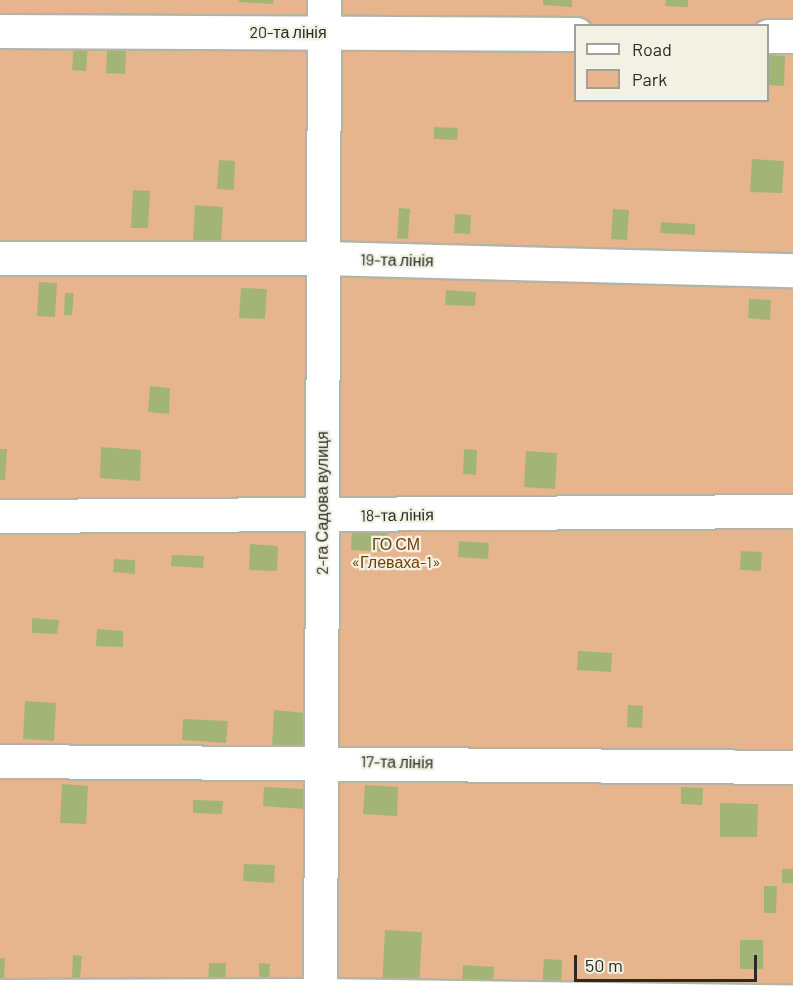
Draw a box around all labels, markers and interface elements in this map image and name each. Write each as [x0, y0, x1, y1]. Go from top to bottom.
street label: 20-та лінія [249, 22, 327, 42]
legend [574, 24, 769, 102]
text: Road [632, 38, 672, 60]
text: Park [632, 68, 667, 90]
street label: 19-та лінія [360, 250, 434, 270]
street label: 2-га Садова вулиця [312, 431, 332, 575]
street label: 18-та лінія [360, 505, 434, 525]
park label: ГО СМ «Глеваха-1» [351, 534, 441, 572]
street label: 17-та лінія [361, 752, 433, 772]
scale bar [577, 943, 760, 981]
text: 50 m [585, 954, 623, 976]

